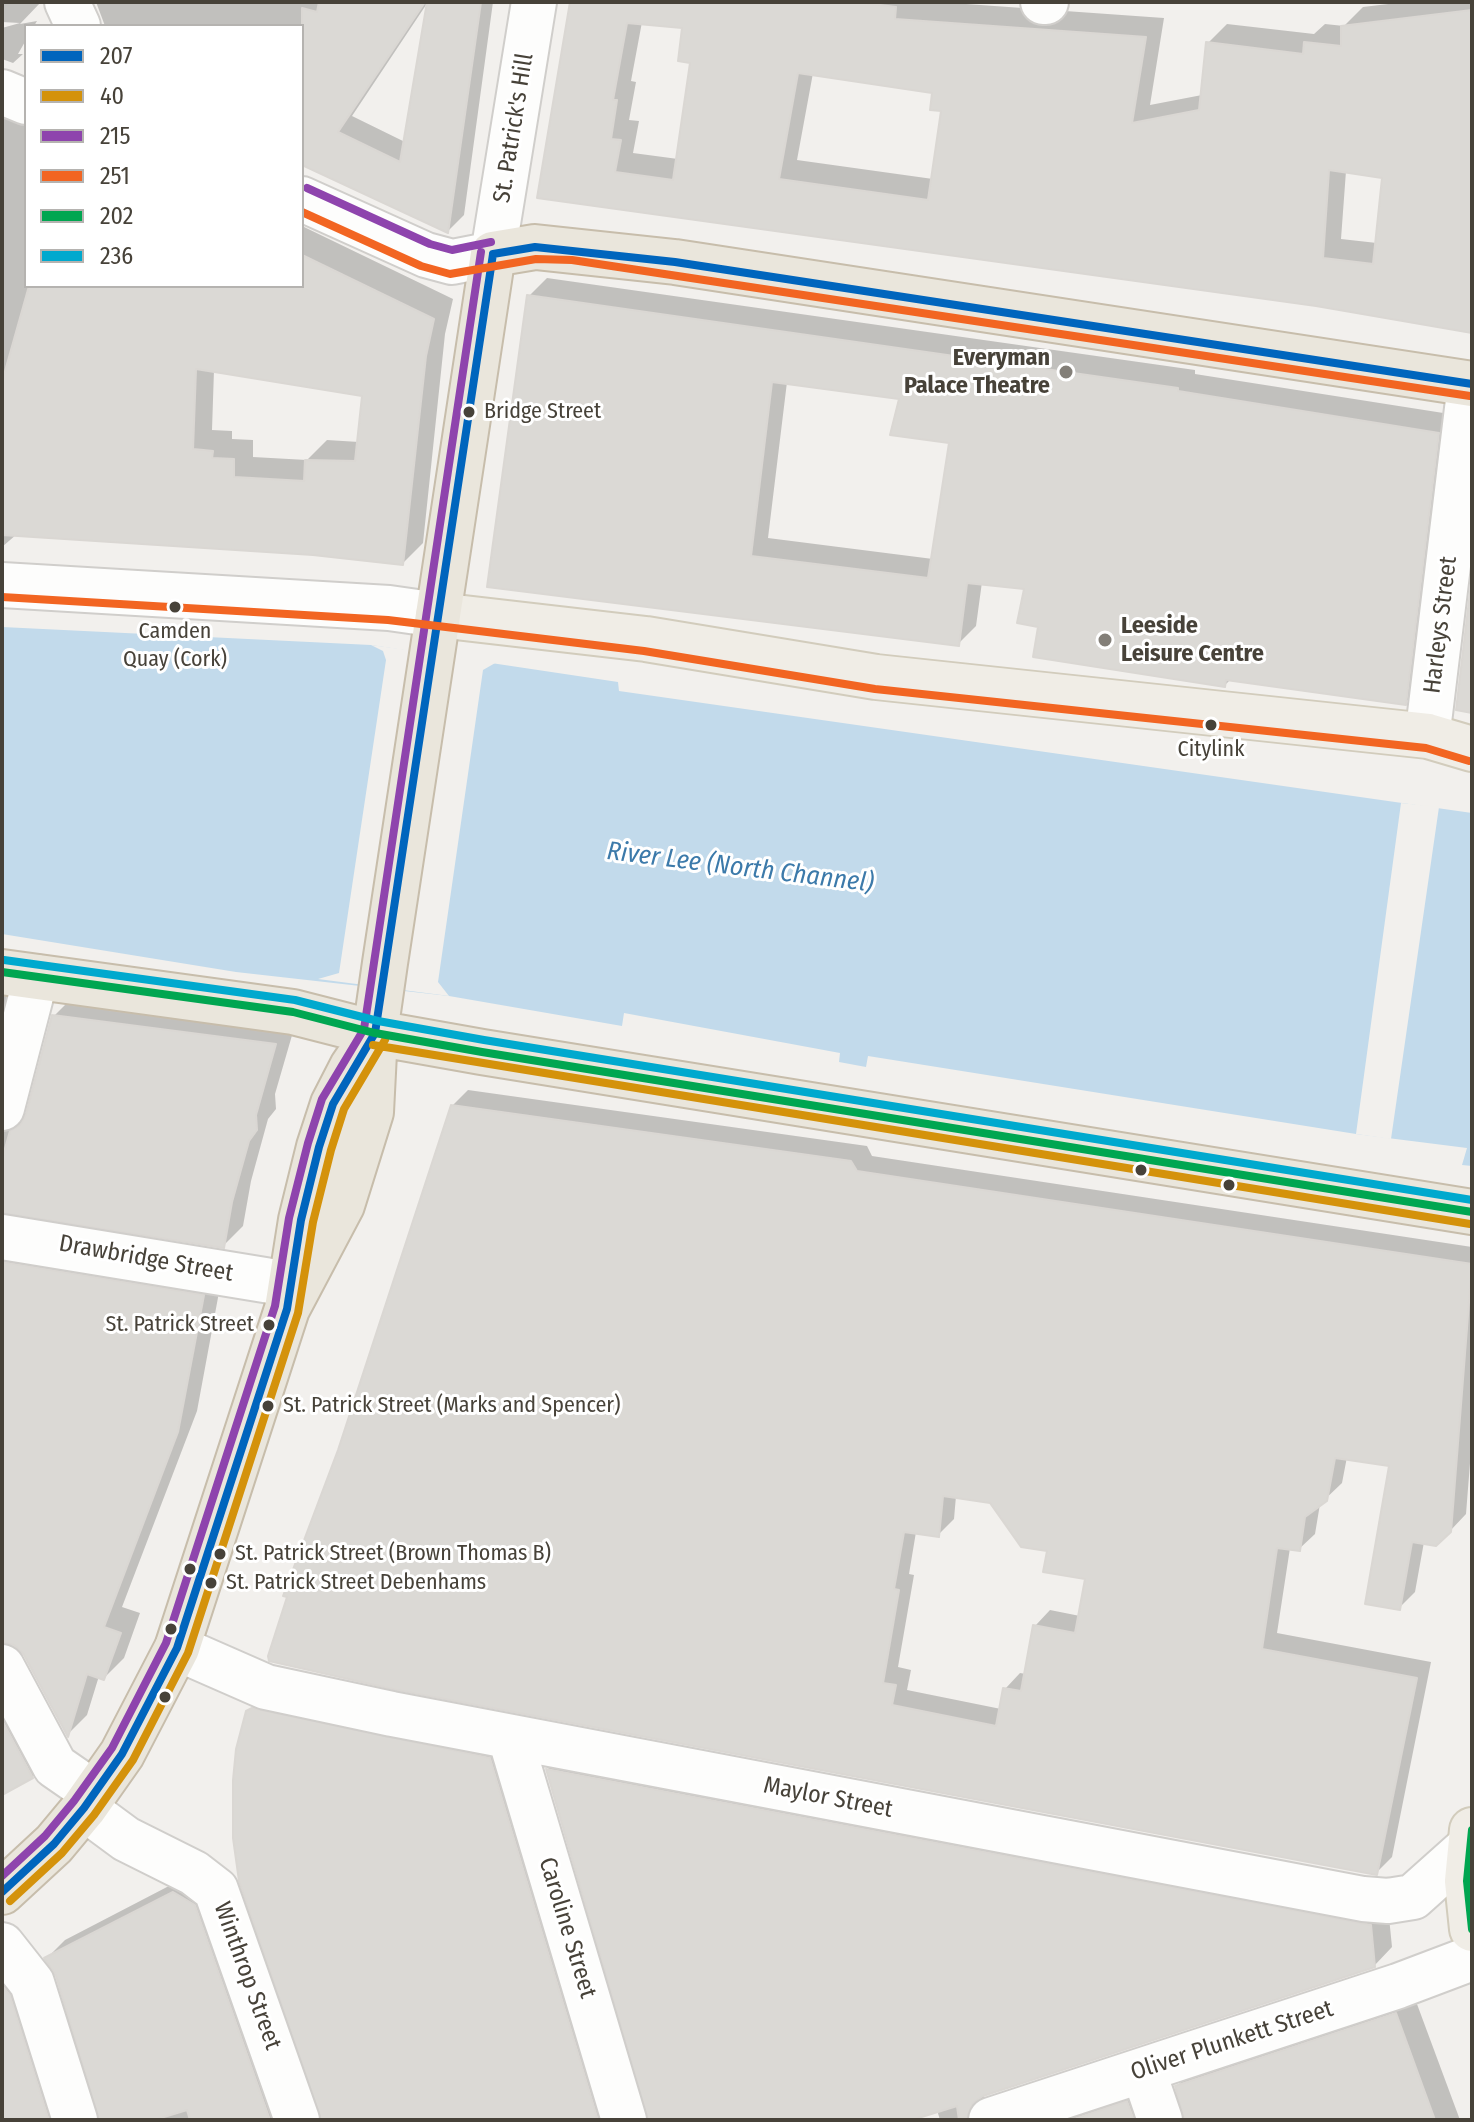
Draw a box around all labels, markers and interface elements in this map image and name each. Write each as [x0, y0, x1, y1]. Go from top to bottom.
legend [24, 24, 304, 288]
text: 207 [100, 42, 132, 70]
street label: St. Patrick's Hill [488, 51, 540, 205]
text: 40 [100, 82, 124, 110]
text: 215 [100, 122, 130, 150]
text: 251 [100, 162, 130, 190]
text: 202 [100, 202, 133, 230]
text: 236 [100, 242, 133, 270]
place label: Everyman Palace Theatre [904, 344, 1050, 400]
marker: Everyman Palace Theatre [1057, 363, 1075, 381]
place label: Bridge Street [484, 399, 601, 425]
marker: Bridge Street [461, 404, 477, 420]
street label: Harleys Street [1418, 555, 1464, 695]
marker: Camden Quay (Cork) [167, 599, 183, 615]
place label: Leeside Leisure Centre [1121, 612, 1264, 668]
place label: Camden Quay (Cork) [123, 619, 227, 670]
marker: Leeside Leisure Centre [1096, 631, 1114, 649]
marker: Citylink [1203, 717, 1219, 733]
place label: Citylink [1178, 737, 1244, 763]
water label: River Lee (North Channel) [605, 836, 875, 900]
unlabelled marker [1133, 1162, 1149, 1178]
unlabelled marker [1221, 1177, 1237, 1193]
street label: Drawbridge Street [57, 1230, 235, 1288]
place label: St. Patrick Street [105, 1312, 254, 1338]
marker: St. Patrick Street [261, 1317, 277, 1333]
place label: St. Patrick Street (Marks and Spencer) [283, 1393, 620, 1419]
marker: St. Patrick Street (Marks and Spencer) [260, 1398, 276, 1414]
place label: St. Patrick Street (Brown Thomas B) [235, 1541, 551, 1567]
marker: St. Patrick Street (Brown Thomas B) [212, 1546, 228, 1562]
unlabelled marker [182, 1561, 198, 1577]
place label: St. Patrick Street Debenhams [226, 1570, 486, 1596]
marker: St. Patrick Street Debenhams [203, 1575, 219, 1591]
unlabelled marker [163, 1621, 179, 1637]
unlabelled marker [157, 1689, 173, 1705]
street label: Maylor Street [761, 1771, 895, 1825]
street label: Caroline Street [532, 1854, 602, 2002]
street label: Winthrop Street [207, 1898, 287, 2054]
street label: Oliver Plunkett Street [1127, 1995, 1337, 2087]

